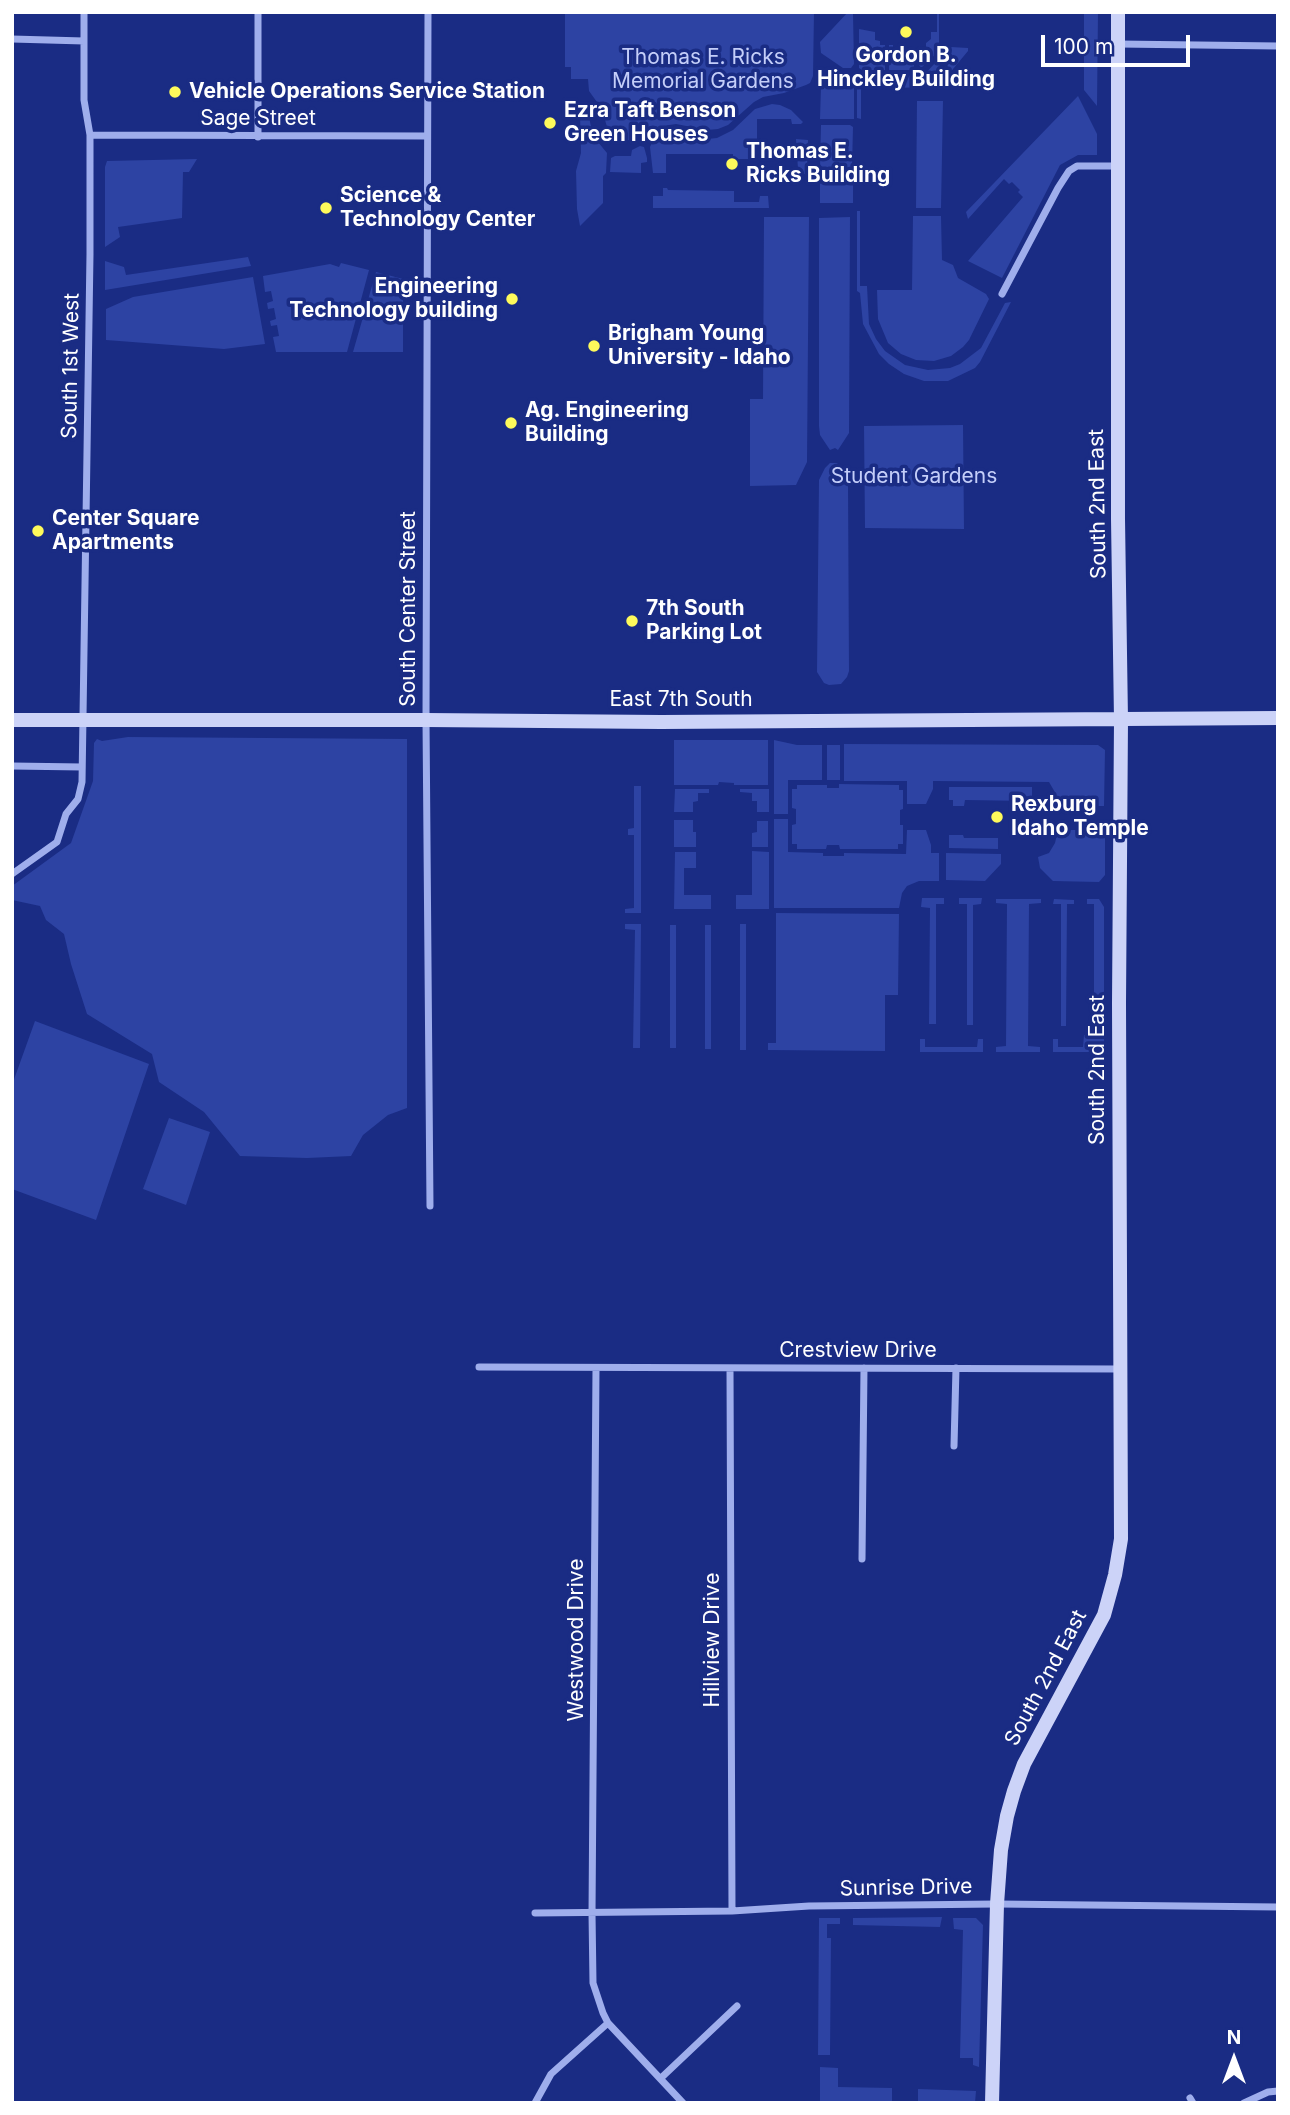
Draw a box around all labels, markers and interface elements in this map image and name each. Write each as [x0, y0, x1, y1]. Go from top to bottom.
scale bar [1045, 21, 1194, 65]
marker: Gordon B. Hinckley Building [898, 24, 914, 40]
text: 100 m [1054, 34, 1113, 59]
place label: Gordon B. Hinckley Building [817, 43, 995, 93]
park label: Thomas E. Ricks Memorial Gardens [612, 45, 794, 95]
place label: Vehicle Operations Service Station [189, 79, 545, 105]
marker: Vehicle Operations Service Station [167, 84, 183, 100]
place label: Ezra Taft Benson Green Houses [564, 98, 736, 148]
street label: Sage Street [200, 106, 316, 132]
marker: Ezra Taft Benson Green Houses [542, 115, 558, 131]
place label: Thomas E. Ricks Building [746, 139, 890, 189]
marker: Thomas E. Ricks Building [724, 156, 740, 172]
place label: Science & Technology Center [340, 183, 535, 233]
marker: Science & Technology Center [318, 200, 334, 216]
place label: Engineering Technology building [289, 274, 498, 324]
marker: Engineering Technology building [504, 291, 520, 307]
street label: South 1st West [57, 293, 85, 439]
place label: Brigham Young University - Idaho [608, 321, 791, 371]
marker: Brigham Young University - Idaho [586, 338, 602, 354]
place label: Ag. Engineering Building [525, 398, 689, 448]
marker: Ag. Engineering Building [503, 415, 519, 431]
street label: South 2nd East [1084, 429, 1112, 579]
park label: Student Gardens [831, 464, 997, 490]
place label: Center Square Apartments [52, 506, 199, 556]
street label: South Center Street [396, 511, 422, 707]
marker: Center Square Apartments [30, 523, 46, 539]
place label: 7th South Parking Lot [646, 596, 762, 646]
marker: 7th South Parking Lot [624, 613, 640, 629]
street label: East 7th South [609, 687, 753, 713]
place label: Rexburg Idaho Temple [1011, 792, 1149, 842]
marker: Rexburg Idaho Temple [989, 809, 1005, 825]
street label: South 2nd East [1085, 995, 1111, 1145]
street label: Crestview Drive [779, 1338, 937, 1364]
street label: Westwood Drive [564, 1559, 590, 1721]
street label: Hillview Drive [700, 1573, 726, 1707]
street label: South 2nd East [1000, 1606, 1092, 1750]
street label: Sunrise Drive [839, 1874, 973, 1902]
north arrow [1199, 2024, 1269, 2094]
text: N [1227, 2026, 1241, 2049]

